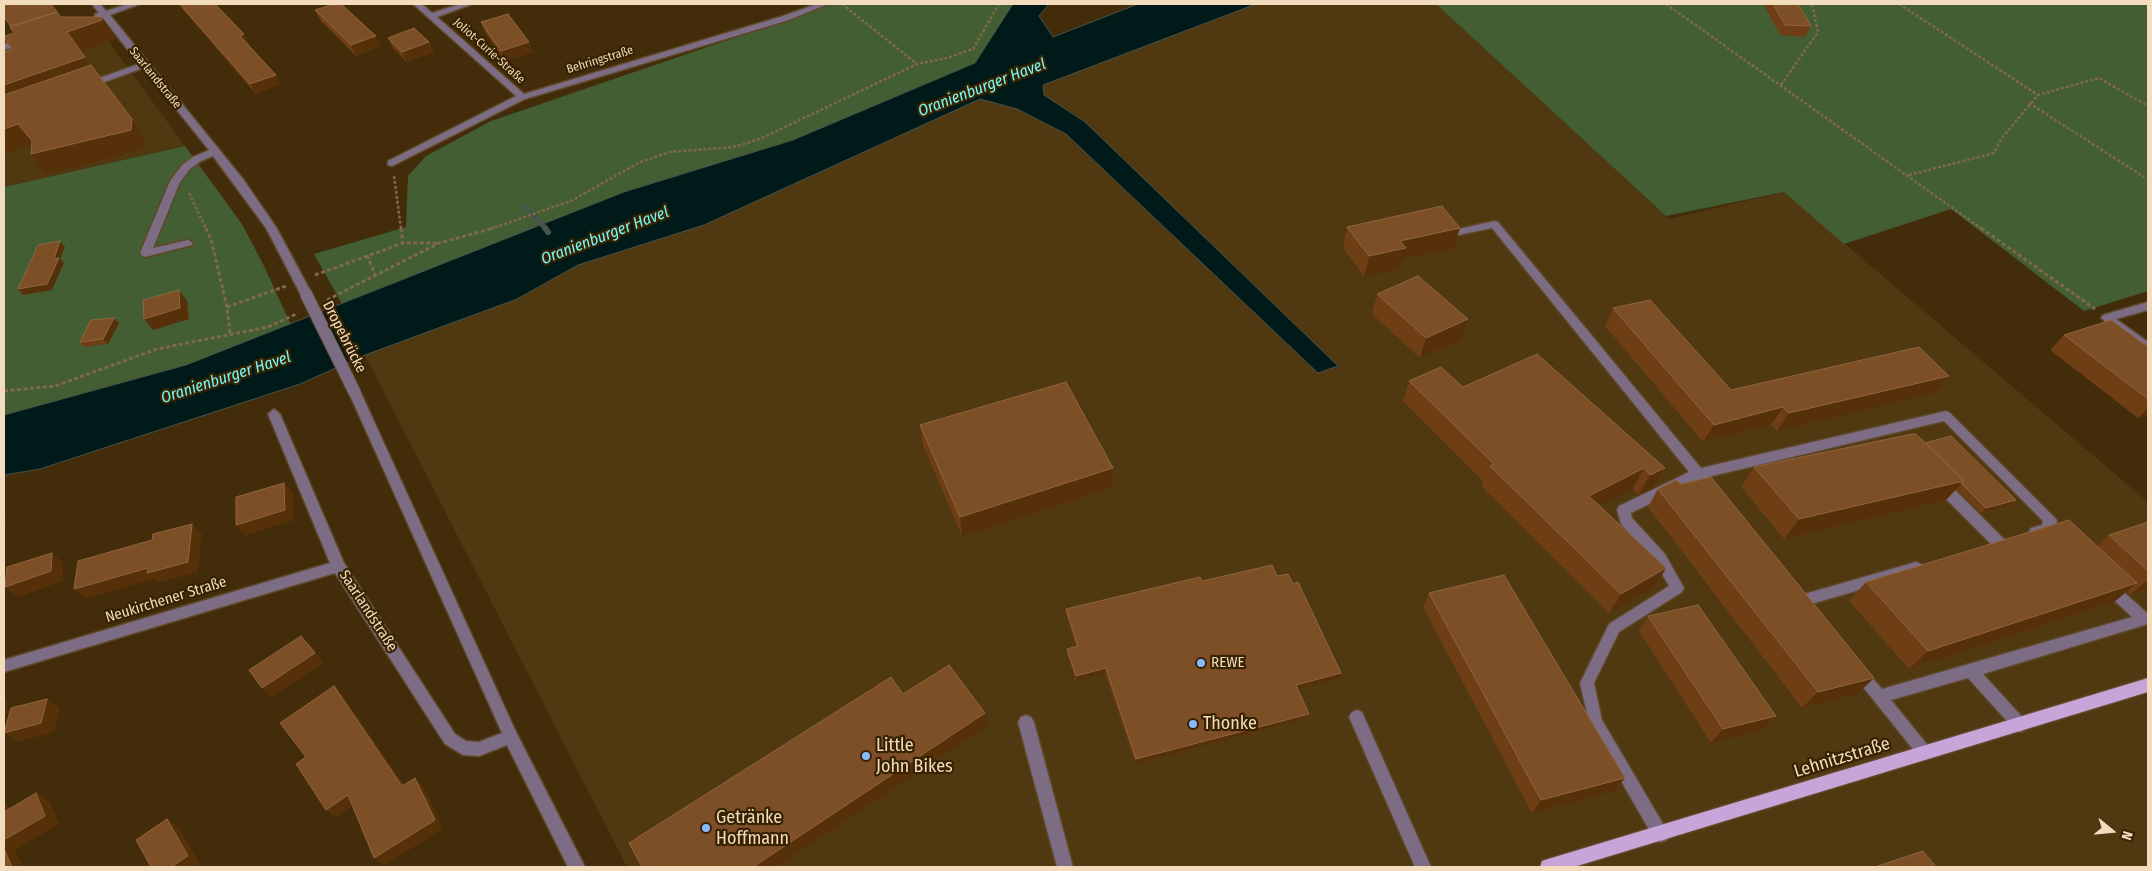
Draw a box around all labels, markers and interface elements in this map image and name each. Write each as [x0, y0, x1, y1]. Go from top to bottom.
street label: Joliot-Curie-Straße [450, 15, 528, 87]
street label: Behringstraße [565, 43, 635, 77]
street label: Saarlandstraße [126, 44, 184, 112]
water label: Oranienburger Havel [915, 55, 1049, 121]
water label: Oranienburger Havel [538, 203, 672, 269]
street label: Dropebrücke [318, 298, 370, 376]
water label: Oranienburger Havel [159, 348, 293, 408]
street label: Saarlandstraße [335, 567, 401, 655]
street label: Neukirchener Straße [103, 573, 229, 627]
place label: REWE [1211, 654, 1244, 672]
marker: REWE [1195, 657, 1207, 669]
place label: Thonke [1203, 713, 1257, 735]
marker: Thonke [1187, 718, 1199, 730]
street label: Lehnitzstraße [1791, 733, 1893, 783]
place label: Little John Bikes [876, 735, 953, 778]
marker: Little John Bikes [860, 750, 872, 762]
north arrow [2087, 806, 2137, 856]
place label: Getränke Hoffmann [716, 807, 789, 850]
marker: Getränke Hoffmann [700, 822, 712, 834]
text: N [2117, 829, 2136, 842]

